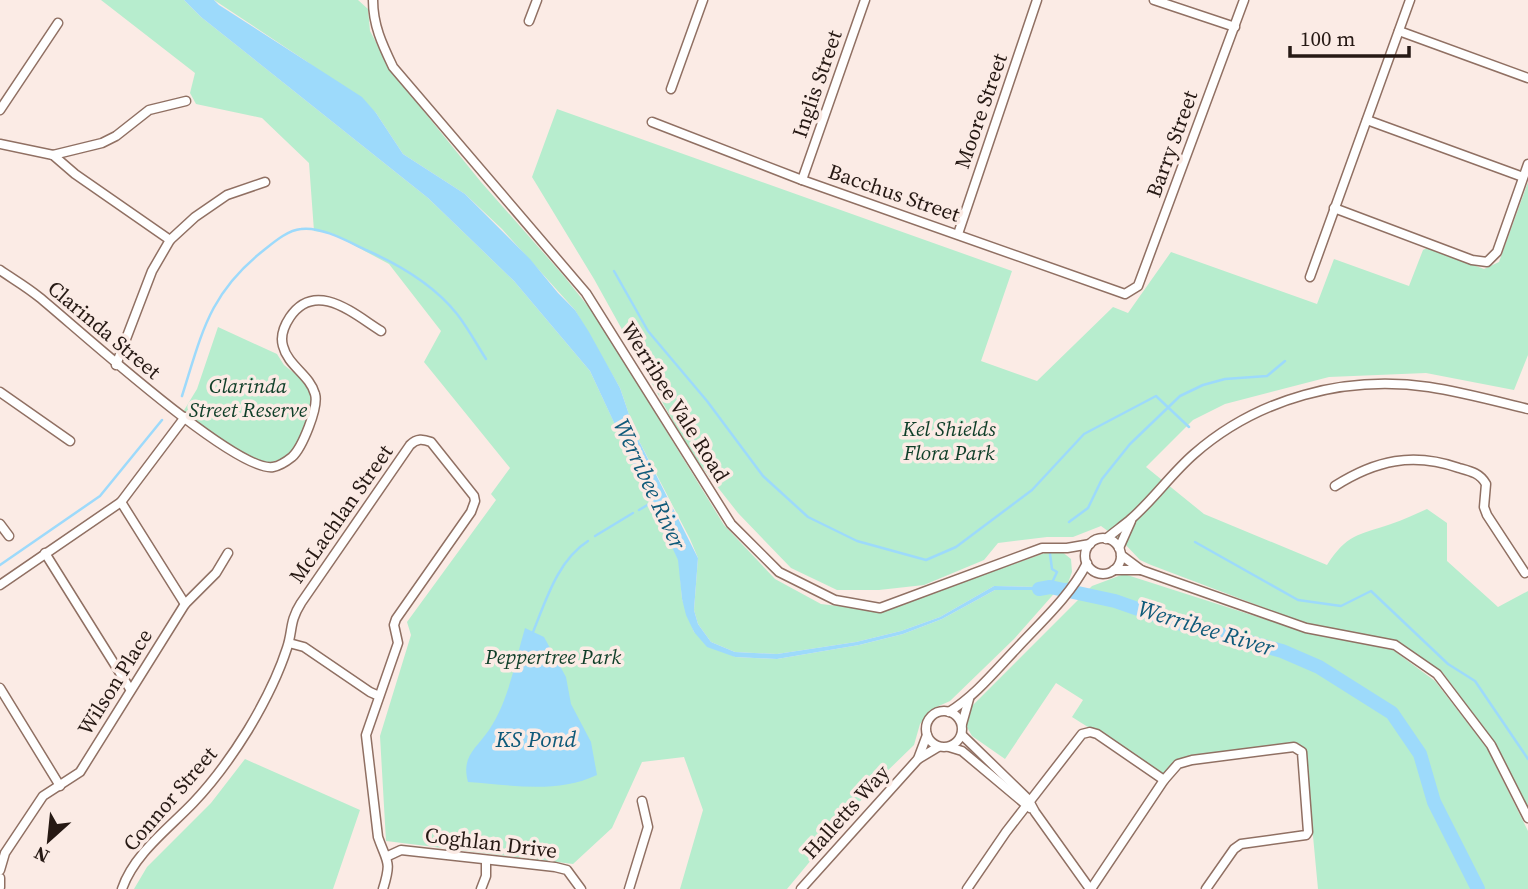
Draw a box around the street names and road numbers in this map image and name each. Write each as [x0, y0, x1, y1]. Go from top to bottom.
street label: Inglis Street [785, 26, 849, 142]
street label: Moore Street [947, 49, 1014, 172]
street label: Barry Street [1139, 86, 1204, 201]
street label: Bacchus Street [825, 156, 964, 229]
street label: Clarinda Street [42, 274, 167, 386]
street label: Werribee Vale Road [614, 316, 736, 487]
street label: McLachlan Street [282, 439, 399, 589]
street label: Wilson Place [70, 623, 159, 741]
street label: Connor Street [116, 740, 223, 857]
street label: Halletts Way [796, 758, 896, 865]
street label: Coghlan Drive [423, 820, 559, 865]

